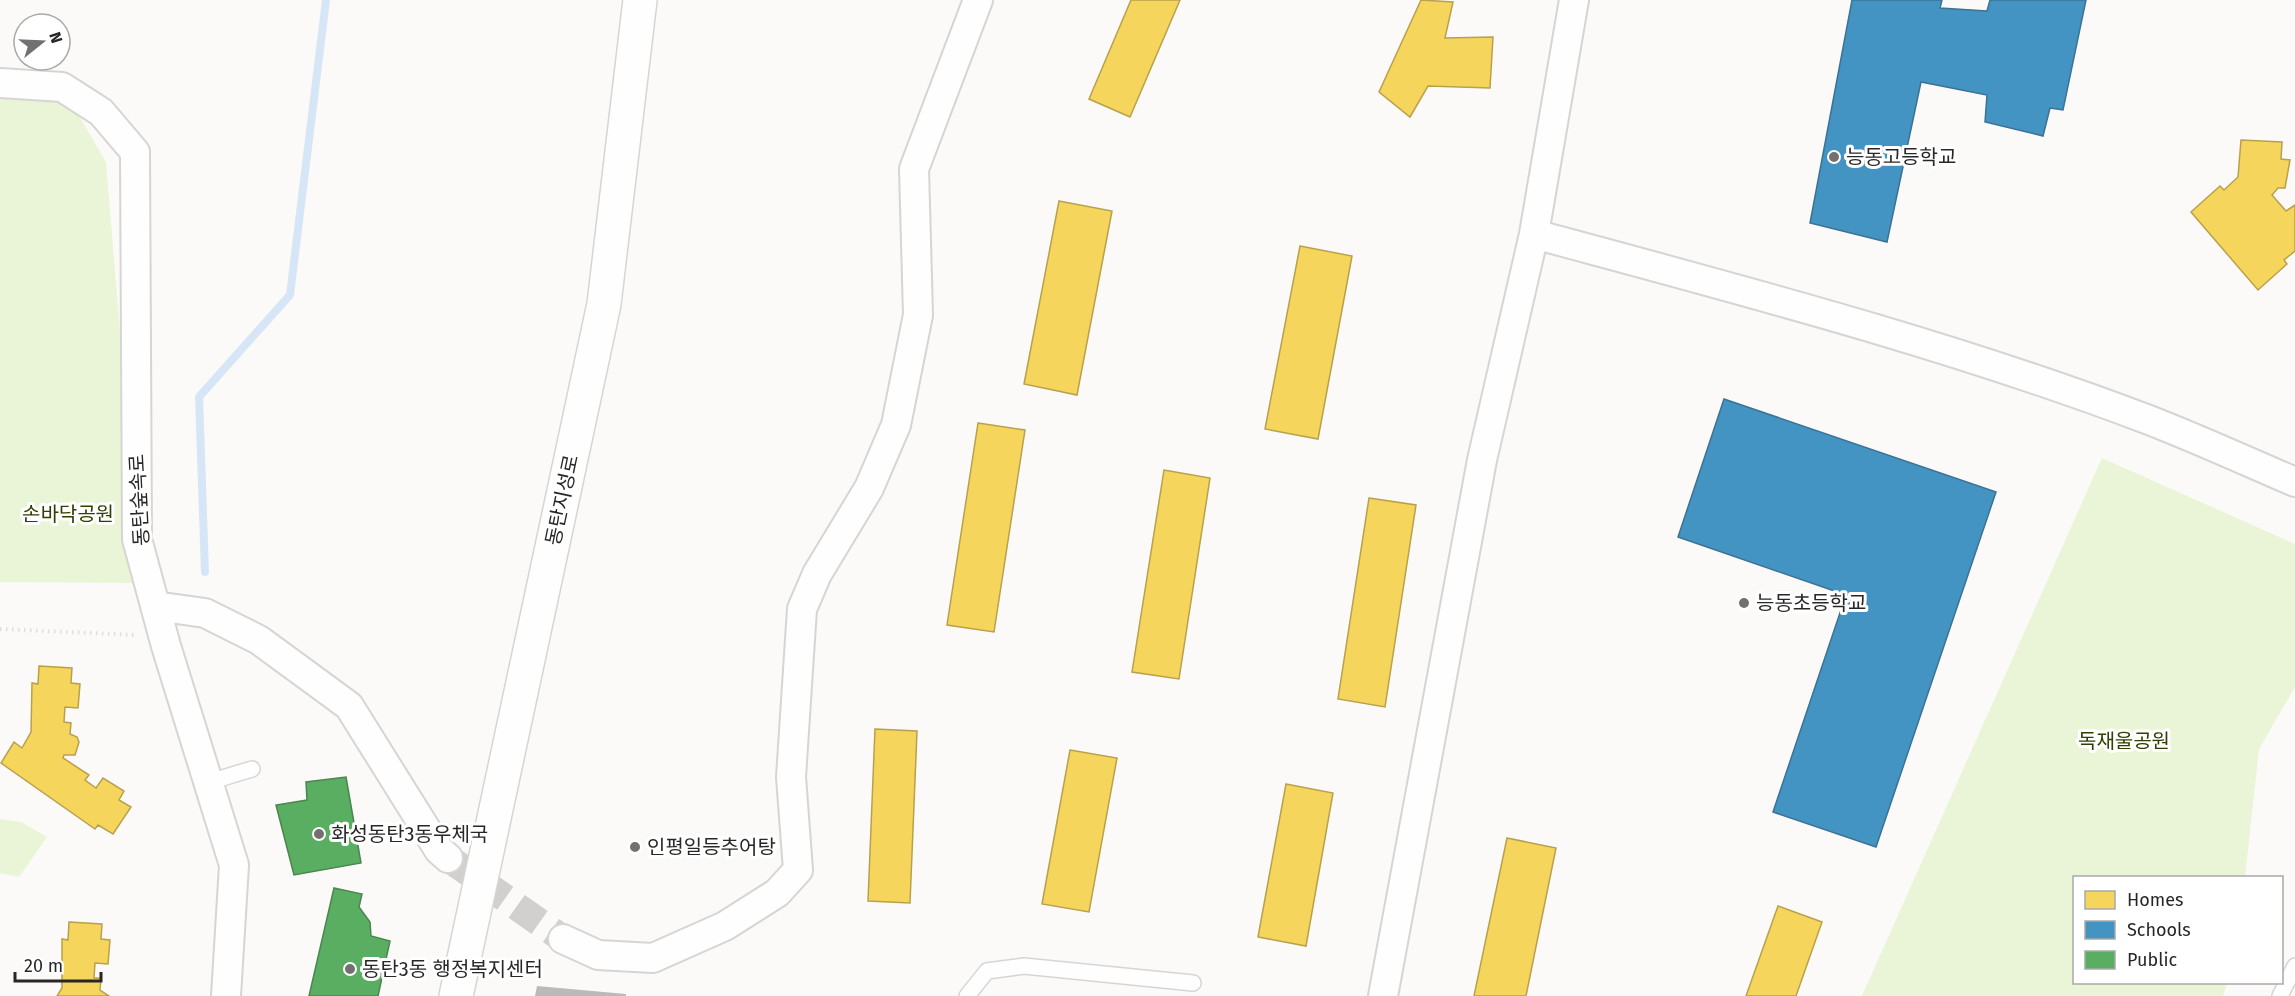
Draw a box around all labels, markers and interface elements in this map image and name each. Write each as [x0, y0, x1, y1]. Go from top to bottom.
north arrow [12, 12, 72, 72]
text: N [45, 30, 66, 45]
place label: 능동고등학교 [1846, 145, 1956, 169]
marker: 능동고등학교 [1827, 150, 1841, 164]
street label: 동탄숲속로 [125, 453, 153, 547]
street label: 동탄지성로 [541, 453, 583, 547]
park label: 손바닥공원 [22, 502, 114, 526]
place label: 능동초등학교 [1756, 591, 1866, 615]
marker: 능동초등학교 [1737, 596, 1751, 610]
park label: 독재울공원 [2078, 729, 2170, 753]
place label: 화성동탄3동우체국 [331, 822, 488, 846]
marker: 화성동탄3동우체국 [312, 827, 326, 841]
place label: 인평일등추어탕 [647, 835, 776, 859]
marker: 인평일등추어탕 [628, 840, 642, 854]
legend [2073, 876, 2283, 984]
text: Homes [2127, 889, 2183, 911]
text: Schools [2127, 919, 2191, 941]
scale bar [15, 945, 100, 983]
text: Public [2127, 949, 2177, 971]
text: 20 m [24, 955, 63, 977]
place label: 동탄3동 행정복지센터 [362, 957, 543, 981]
marker: 동탄3동 행정복지센터 [343, 962, 357, 976]

